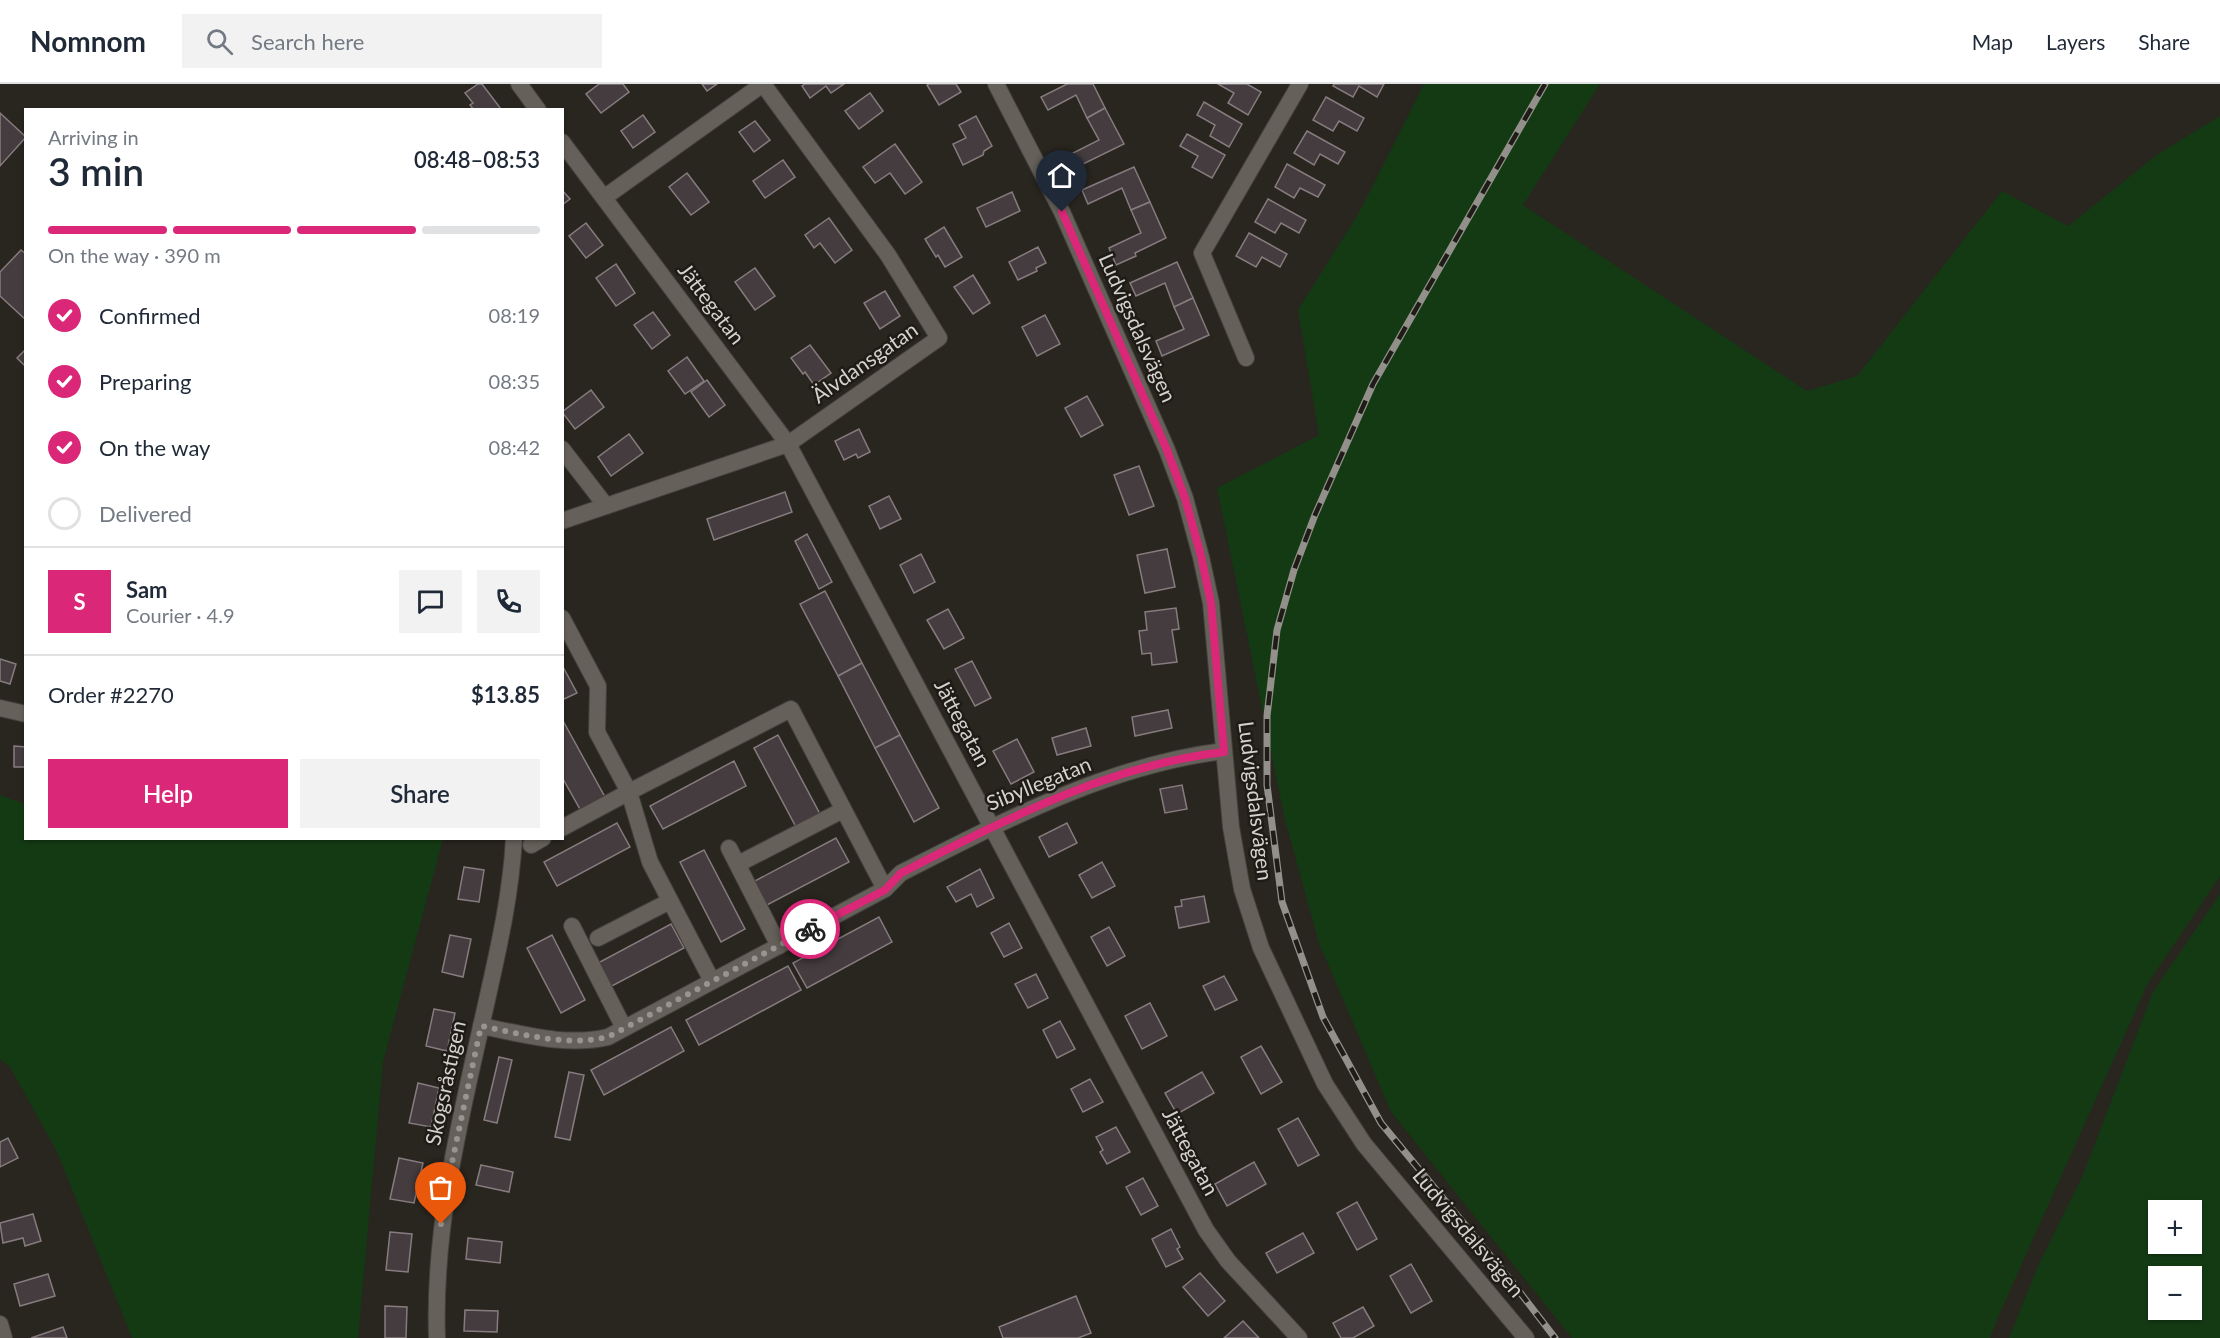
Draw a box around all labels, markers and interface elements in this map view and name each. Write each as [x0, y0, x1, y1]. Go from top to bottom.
search box [182, 14, 602, 68]
text: Nomnom [30, 24, 146, 58]
icon: search [203, 25, 236, 58]
text: Search here [251, 28, 364, 55]
text: Map [1972, 29, 2013, 54]
text: Layers [2046, 29, 2105, 54]
text: Share [2138, 29, 2190, 54]
text: Arriving in [48, 125, 139, 149]
text: 08:48–08:53 [414, 146, 540, 173]
text: 3 min [48, 148, 144, 194]
pin [1036, 150, 1087, 212]
icon: home [1045, 159, 1078, 192]
text: On the way · 390 m [48, 243, 221, 267]
street label: Ludvigsdalsvägen [1094, 249, 1182, 406]
street label: Jättegatan [674, 258, 751, 349]
icon: check [48, 299, 81, 332]
text: Confirmed [99, 302, 201, 329]
text: 08:19 [489, 303, 540, 327]
street label: Älvdansgatan [806, 316, 922, 407]
icon: check [48, 365, 81, 398]
text: Preparing [99, 368, 191, 395]
text: 08:35 [489, 369, 540, 393]
icon: check [48, 431, 81, 464]
text: On the way [99, 434, 210, 461]
text: 08:42 [489, 435, 540, 459]
text: Delivered [99, 500, 192, 527]
button: chat [399, 570, 462, 633]
button: phone [477, 570, 540, 633]
text: Sam [126, 576, 168, 603]
text: S [73, 588, 86, 615]
text: Courier · 4.9 [126, 603, 235, 627]
street label: Jättegatan [930, 674, 997, 770]
text: Order #2270 [48, 681, 174, 708]
text: $13.85 [471, 681, 540, 708]
street label: Ludvigsdalsvägen [1234, 720, 1279, 882]
street label: Sibyllegatan [982, 750, 1094, 815]
button: Help [48, 759, 288, 828]
button: Share [300, 759, 540, 828]
courier [780, 899, 840, 959]
icon: bike [794, 913, 827, 946]
street label: Skogsråstigen [419, 1018, 470, 1147]
street label: Jättegatan [1158, 1103, 1225, 1199]
pin [415, 1162, 466, 1224]
street label: Ludvigsdalsvägen [1408, 1163, 1530, 1301]
icon: bag [424, 1171, 457, 1204]
map controls [2148, 1200, 2202, 1320]
button: + [2148, 1200, 2202, 1254]
button: − [2148, 1266, 2202, 1320]

